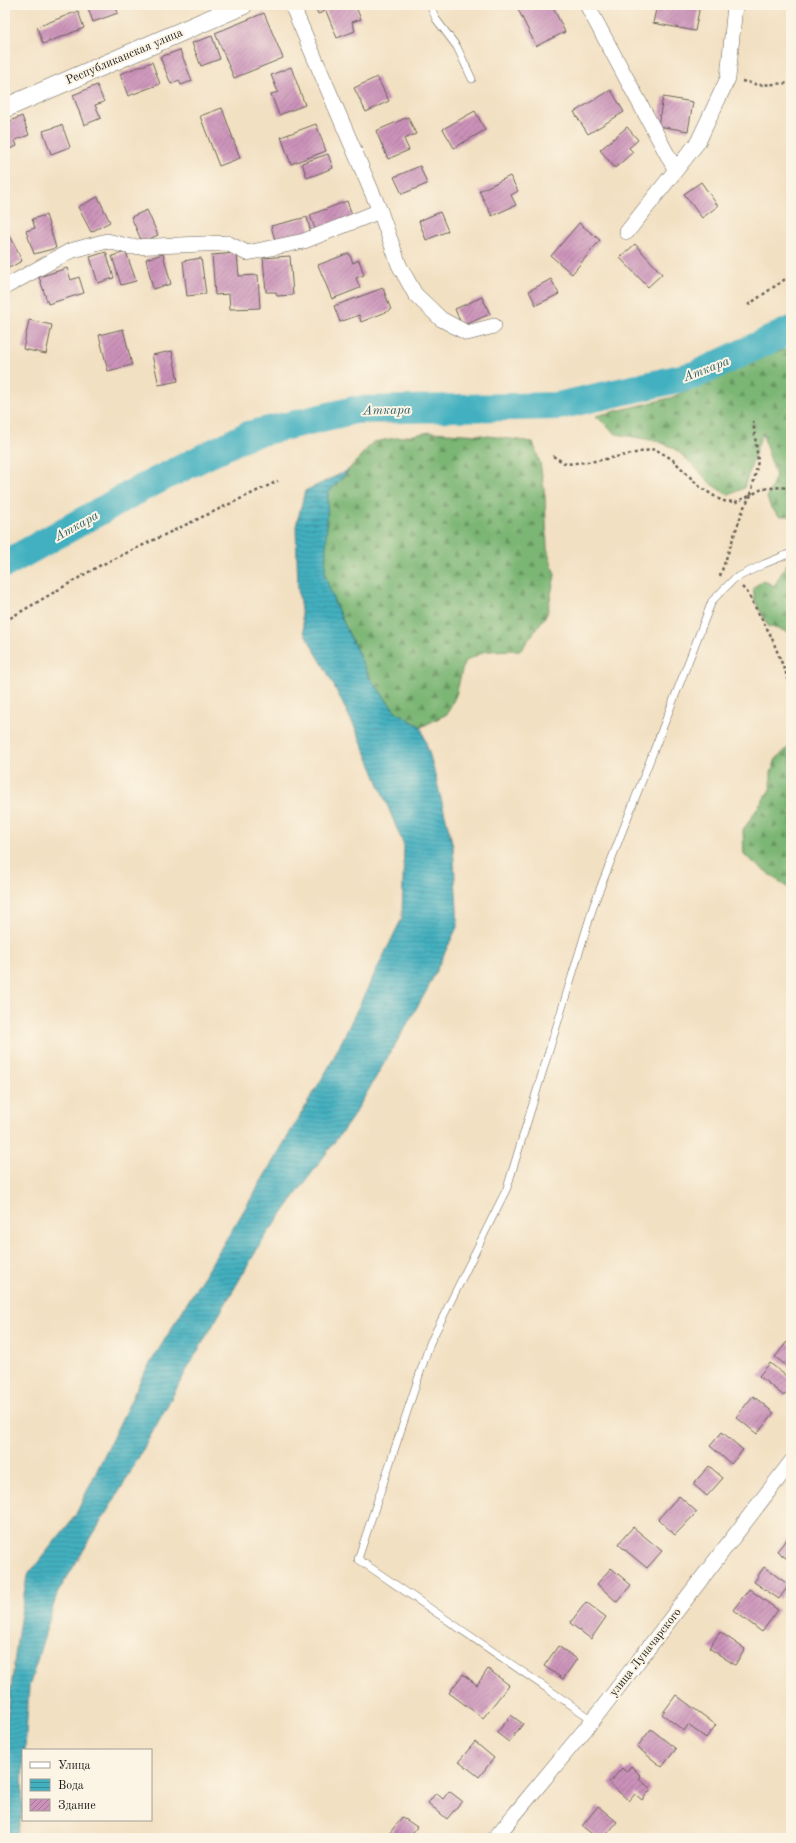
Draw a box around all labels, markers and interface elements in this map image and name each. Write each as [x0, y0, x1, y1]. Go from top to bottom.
street label: Республиканская улица [64, 27, 185, 87]
water label: Аткара [681, 355, 731, 384]
water label: Аткара [362, 404, 411, 417]
water label: Аткара [52, 509, 101, 544]
street label: улица Луначарского [608, 1606, 684, 1699]
legend [22, 1749, 152, 1821]
text: Улица [58, 1760, 91, 1772]
text: Вода [58, 1780, 84, 1792]
text: Здание [58, 1800, 96, 1812]

